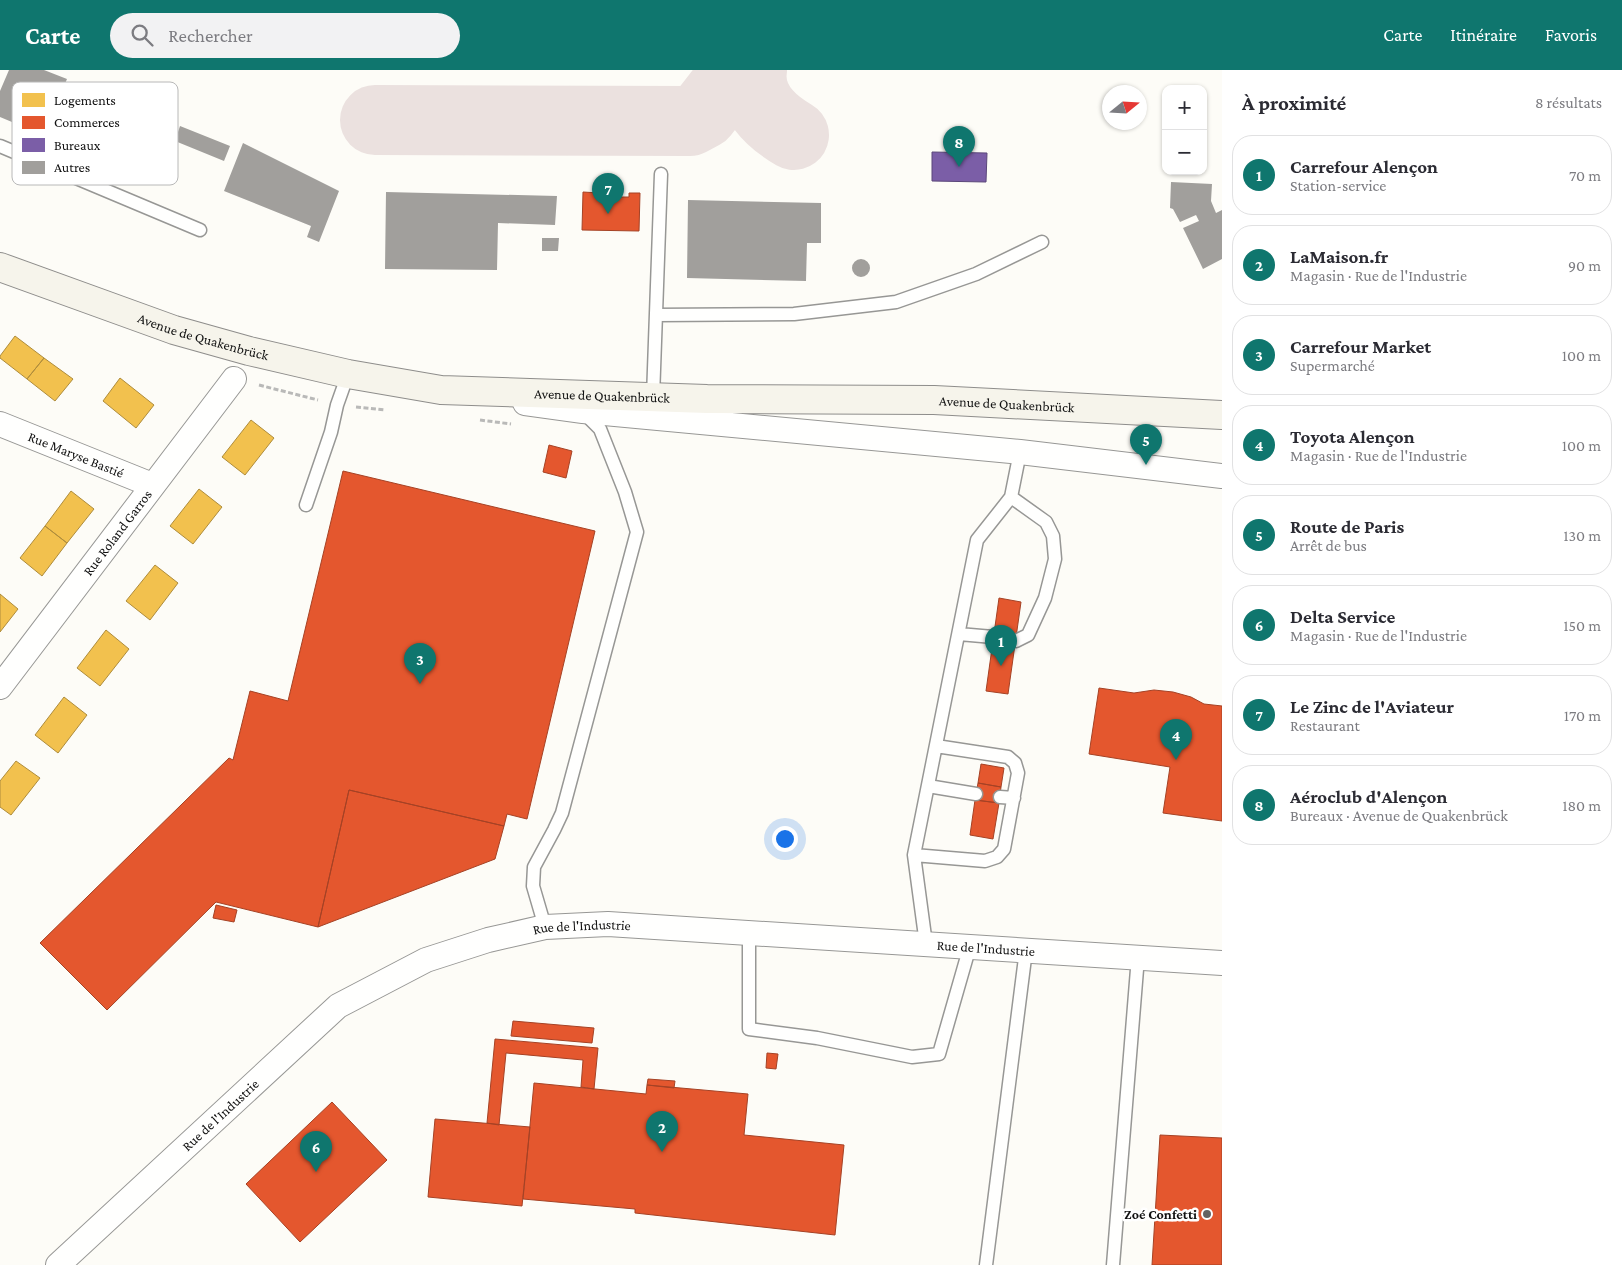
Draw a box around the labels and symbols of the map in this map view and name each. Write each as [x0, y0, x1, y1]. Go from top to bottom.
legend [12, 82, 178, 185]
north arrow [1102, 85, 1147, 130]
text: Logements [54, 92, 116, 108]
text: Commerces [54, 114, 120, 130]
pin: 8 [943, 126, 975, 167]
text: Bureaux [54, 137, 101, 153]
text: Autres [54, 159, 90, 175]
pin: 7 [592, 173, 624, 214]
street label: Avenue de Quakenbrück [136, 310, 271, 363]
street label: Avenue de Quakenbrück [534, 385, 670, 406]
street label: Avenue de Quakenbrück [939, 392, 1075, 415]
pin: 5 [1130, 424, 1162, 465]
street label: Rue Maryse Bastié [26, 428, 126, 481]
street label: Rue Roland Garros [80, 486, 155, 579]
pin: 1 [985, 625, 1017, 666]
pin: 3 [404, 643, 436, 684]
pin: 4 [1160, 719, 1192, 760]
your location [772, 826, 798, 852]
street label: Rue de l'Industrie [531, 916, 631, 938]
street label: Rue de l'Industrie [936, 937, 1035, 959]
street label: Rue de l'Industrie [179, 1076, 262, 1154]
pin: 2 [646, 1111, 678, 1152]
pin: 6 [300, 1131, 332, 1172]
place label: Zoé Confetti [1124, 1206, 1197, 1222]
marker: Zoé Confetti [1201, 1208, 1213, 1220]

